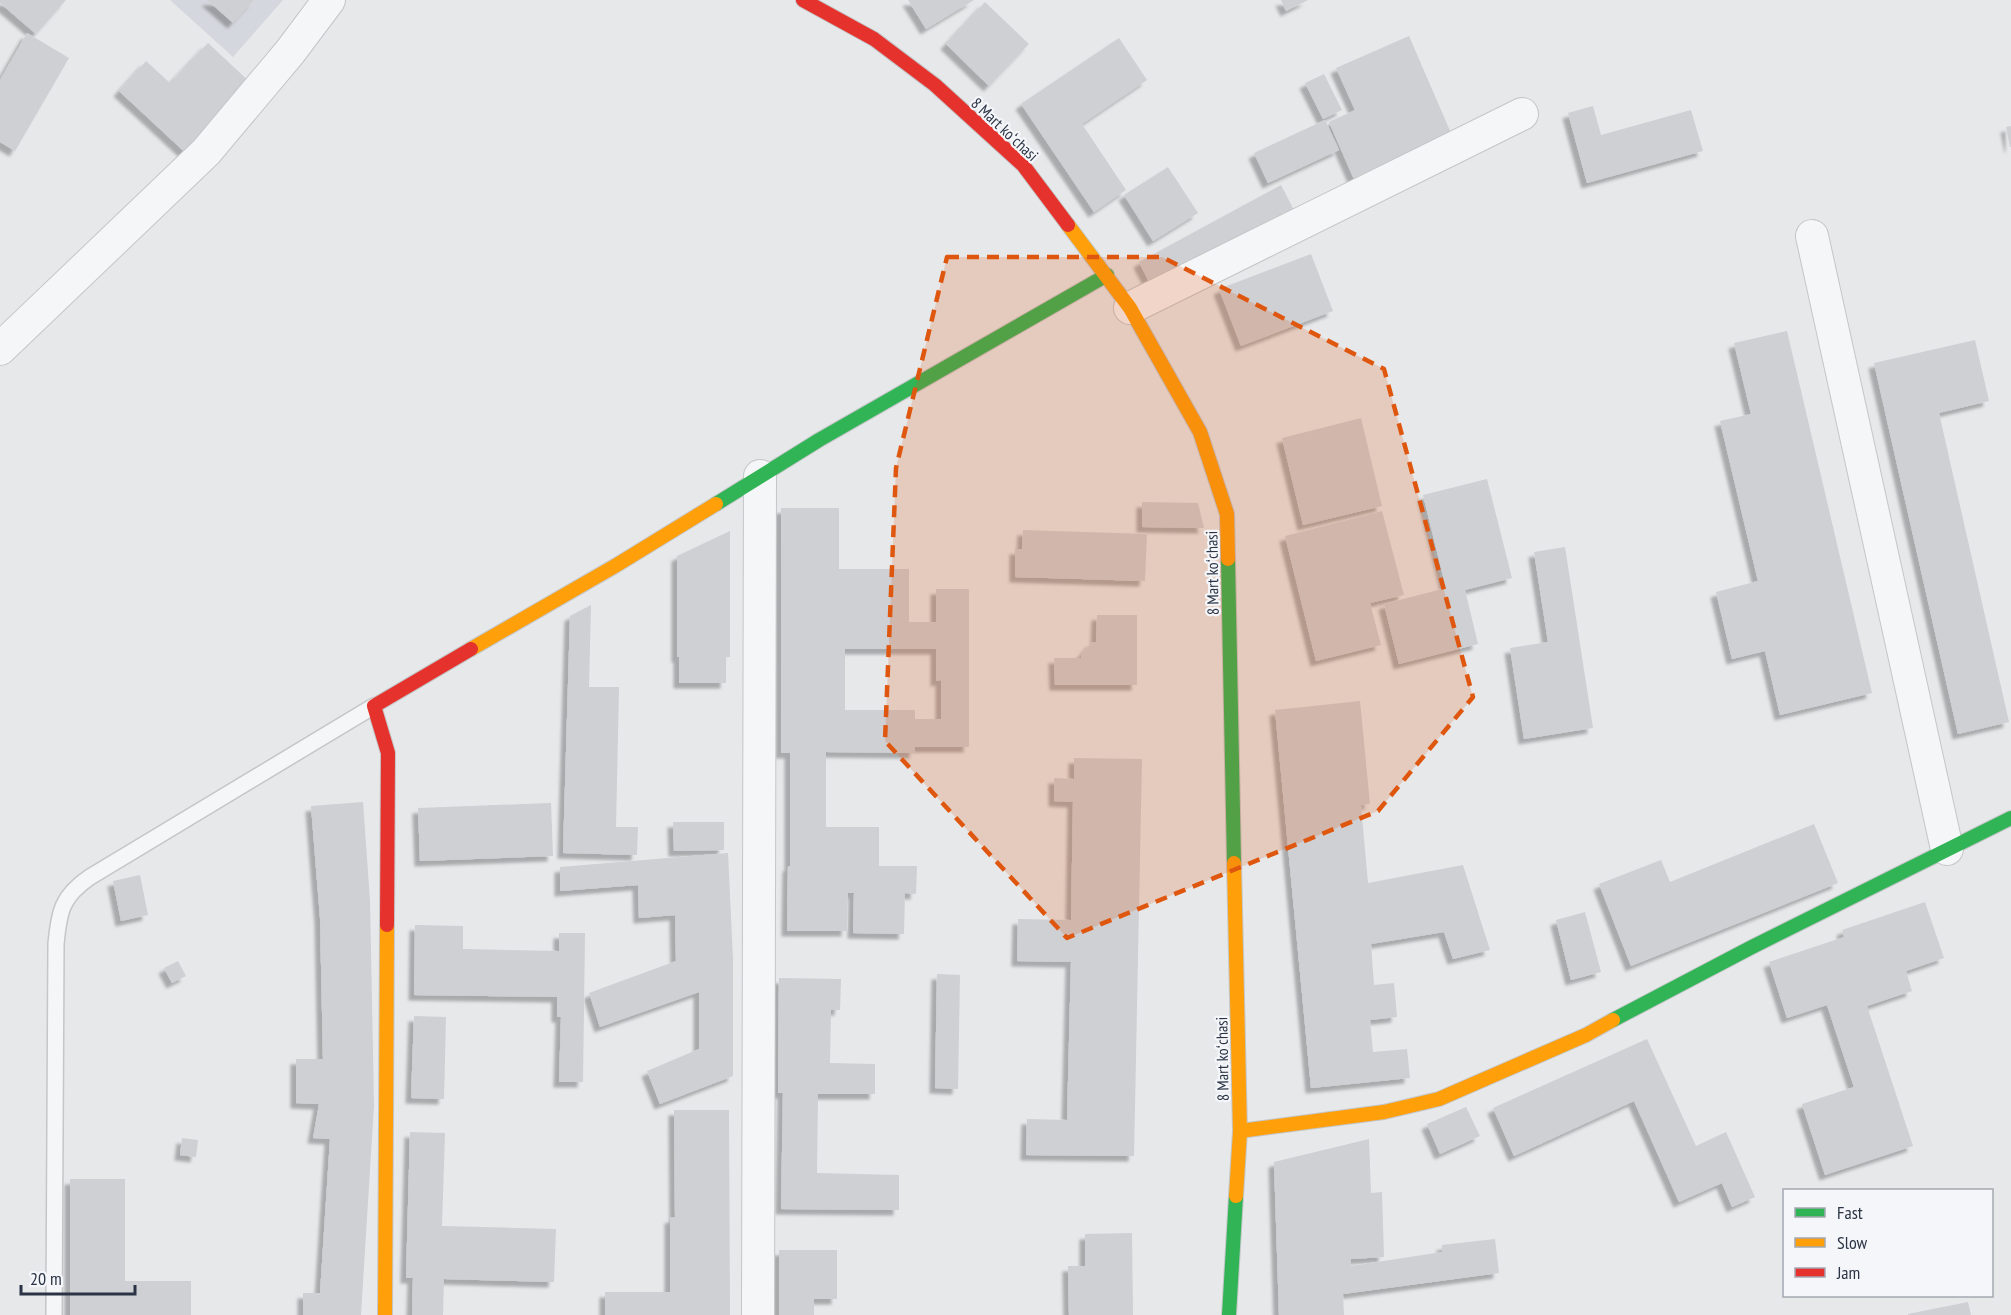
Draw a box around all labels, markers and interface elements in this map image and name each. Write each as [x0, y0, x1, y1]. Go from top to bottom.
street label: 8 Mart koʻchasi [967, 93, 1043, 165]
street label: 8 Mart koʻchasi [1201, 531, 1223, 615]
street label: 8 Mart koʻchasi [1211, 1017, 1233, 1101]
legend [1783, 1189, 1993, 1297]
text: Fast [1837, 1201, 1863, 1224]
text: Slow [1837, 1231, 1868, 1254]
scale bar [21, 1258, 135, 1296]
text: Jam [1836, 1261, 1860, 1284]
text: 20 m [30, 1267, 62, 1290]

